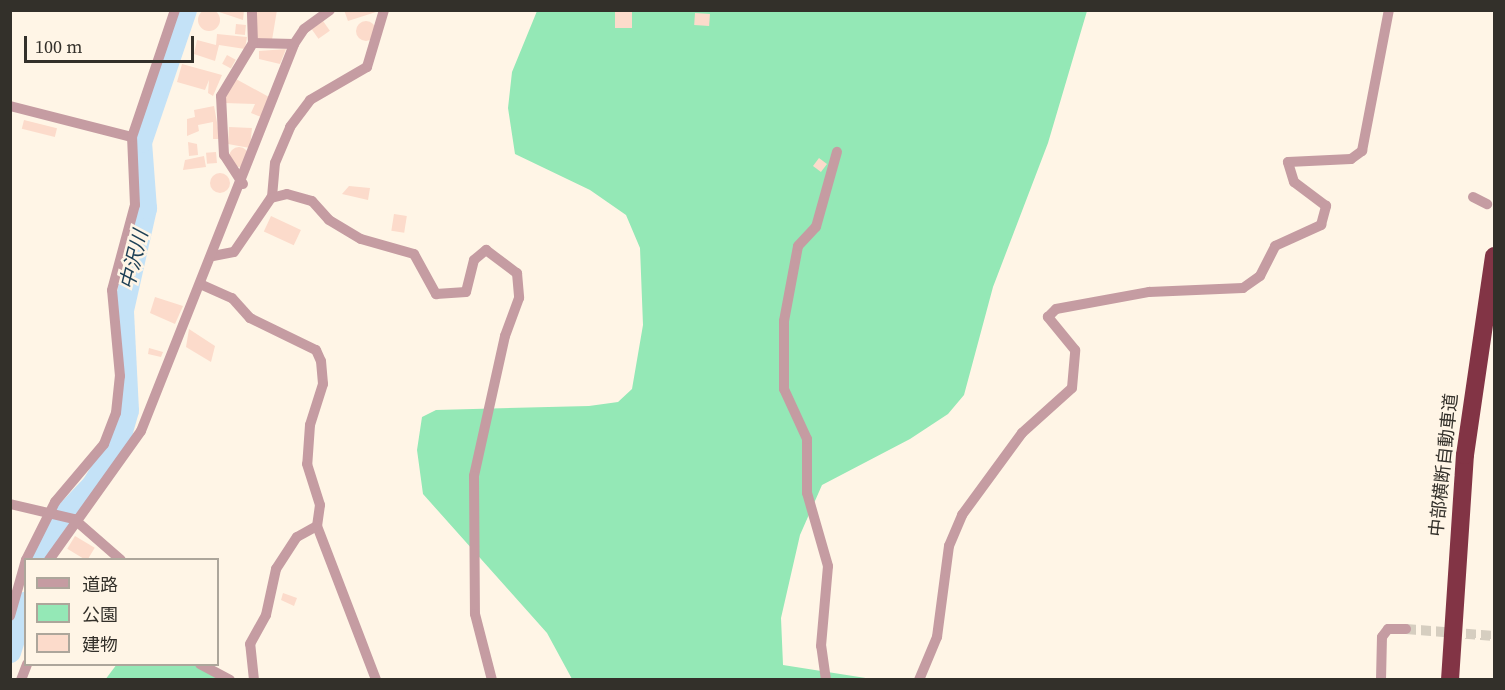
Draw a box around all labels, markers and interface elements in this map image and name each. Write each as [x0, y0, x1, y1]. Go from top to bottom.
scale bar [27, 24, 196, 62]
text: 100 m [35, 34, 82, 59]
water label: 中沢川 [115, 228, 153, 292]
street label: 中部横断自動車道 [1426, 392, 1462, 538]
legend [24, 558, 219, 666]
text: 道路 [82, 572, 118, 597]
text: 公園 [82, 602, 118, 627]
text: 建物 [82, 632, 118, 657]

